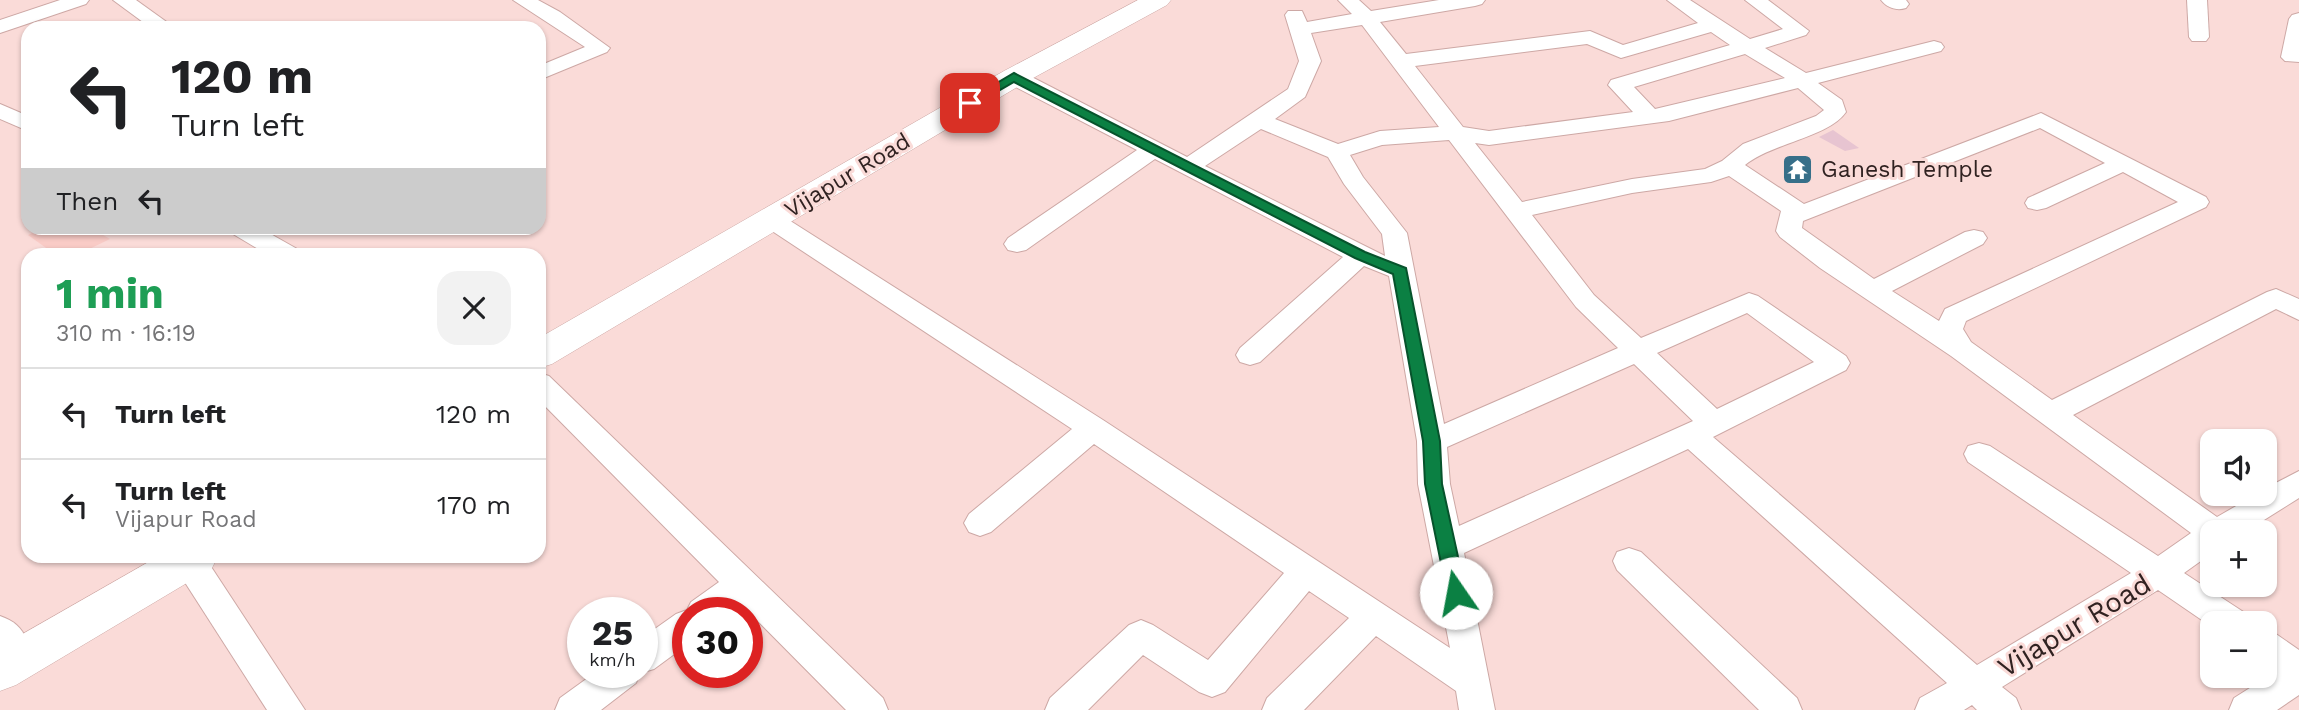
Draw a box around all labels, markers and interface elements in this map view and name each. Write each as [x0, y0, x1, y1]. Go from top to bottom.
text: 120 m [171, 47, 313, 105]
icon: left [56, 49, 147, 140]
pin [940, 73, 1000, 133]
icon: arrive [951, 84, 989, 122]
text: Turn left [171, 106, 304, 144]
street label: Vijapur Road [780, 127, 915, 223]
temple icon: Ganesh Temple [1781, 152, 1815, 186]
place label: Ganesh Temple [1821, 156, 1993, 183]
icon: left [132, 182, 170, 220]
text: Then [56, 186, 118, 216]
text: 1 min [56, 269, 164, 318]
button: close [437, 271, 511, 345]
text: 310 m · 16:19 [56, 320, 196, 347]
icon: left [56, 395, 94, 433]
text: Turn left [115, 399, 226, 429]
text: 120 m [436, 399, 511, 429]
map controls [2200, 429, 2277, 688]
button: sound [2200, 429, 2277, 506]
text: Turn left [115, 476, 226, 506]
icon: left [56, 486, 94, 524]
text: 170 m [437, 490, 511, 520]
text: Vijapur Road [115, 506, 257, 533]
button: + [2200, 520, 2277, 597]
position arrow [1419, 556, 1493, 630]
street label: Vijapur Road [1992, 567, 2157, 684]
speed limit sign: 30 [672, 597, 763, 688]
button: − [2200, 611, 2277, 688]
text: 25 [592, 612, 633, 654]
text: km/h [589, 649, 636, 670]

